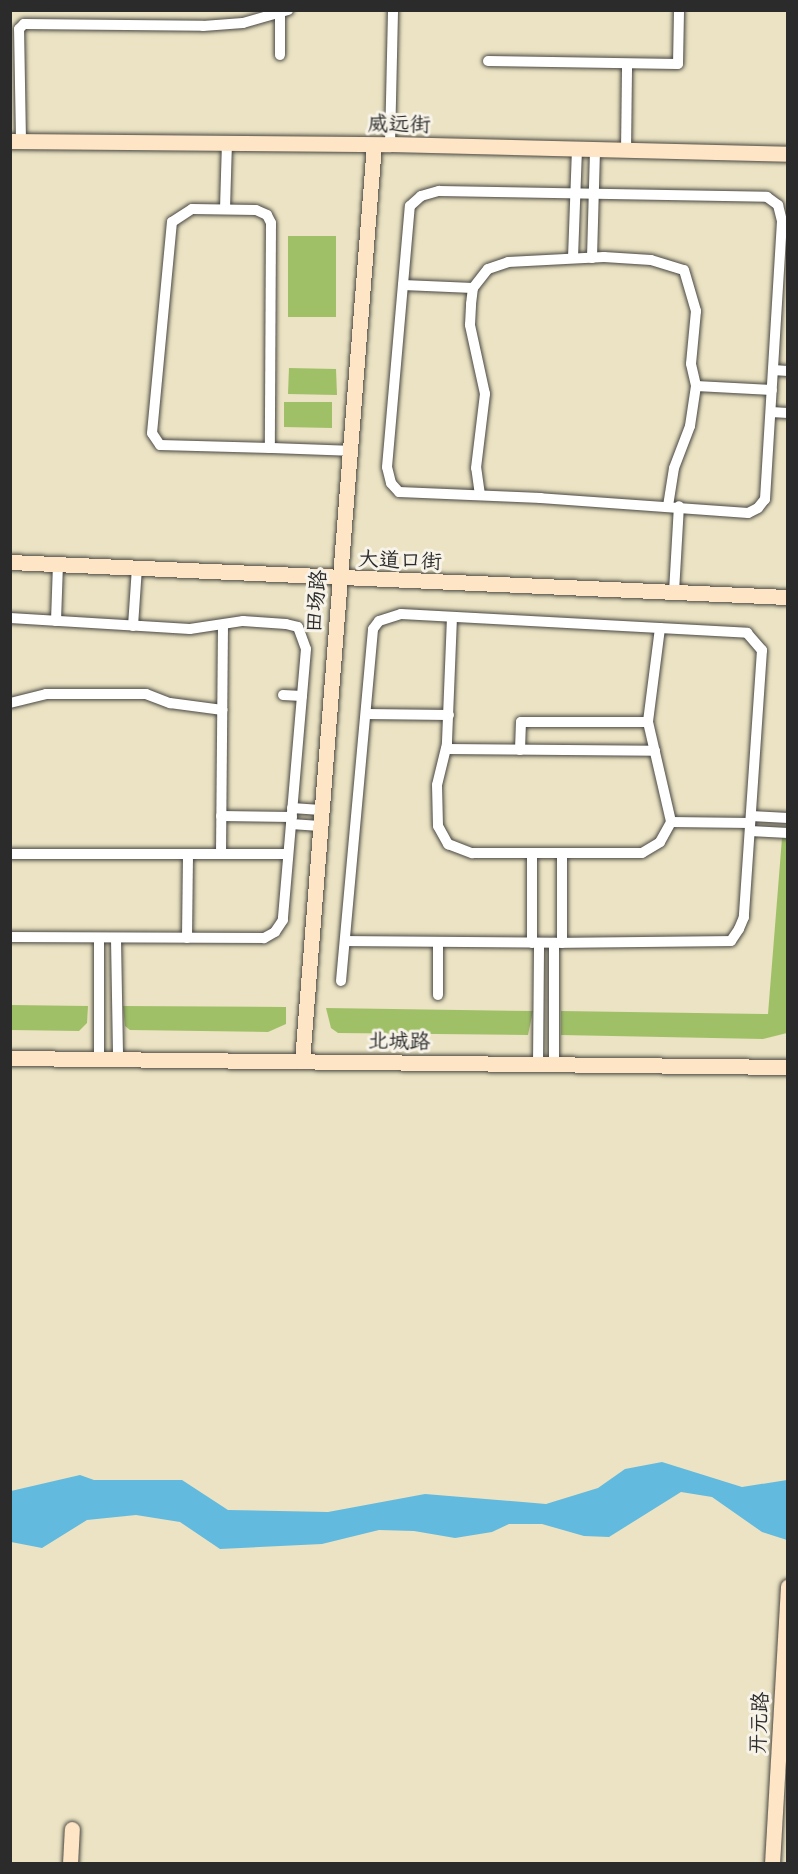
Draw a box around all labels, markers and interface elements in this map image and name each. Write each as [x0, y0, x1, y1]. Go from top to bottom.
street label: 威远街 [367, 111, 431, 137]
street label: 大道口街 [358, 546, 442, 574]
street label: 田场路 [301, 569, 331, 633]
street label: 北城路 [367, 1028, 431, 1054]
street label: 开元路 [745, 1691, 773, 1755]

